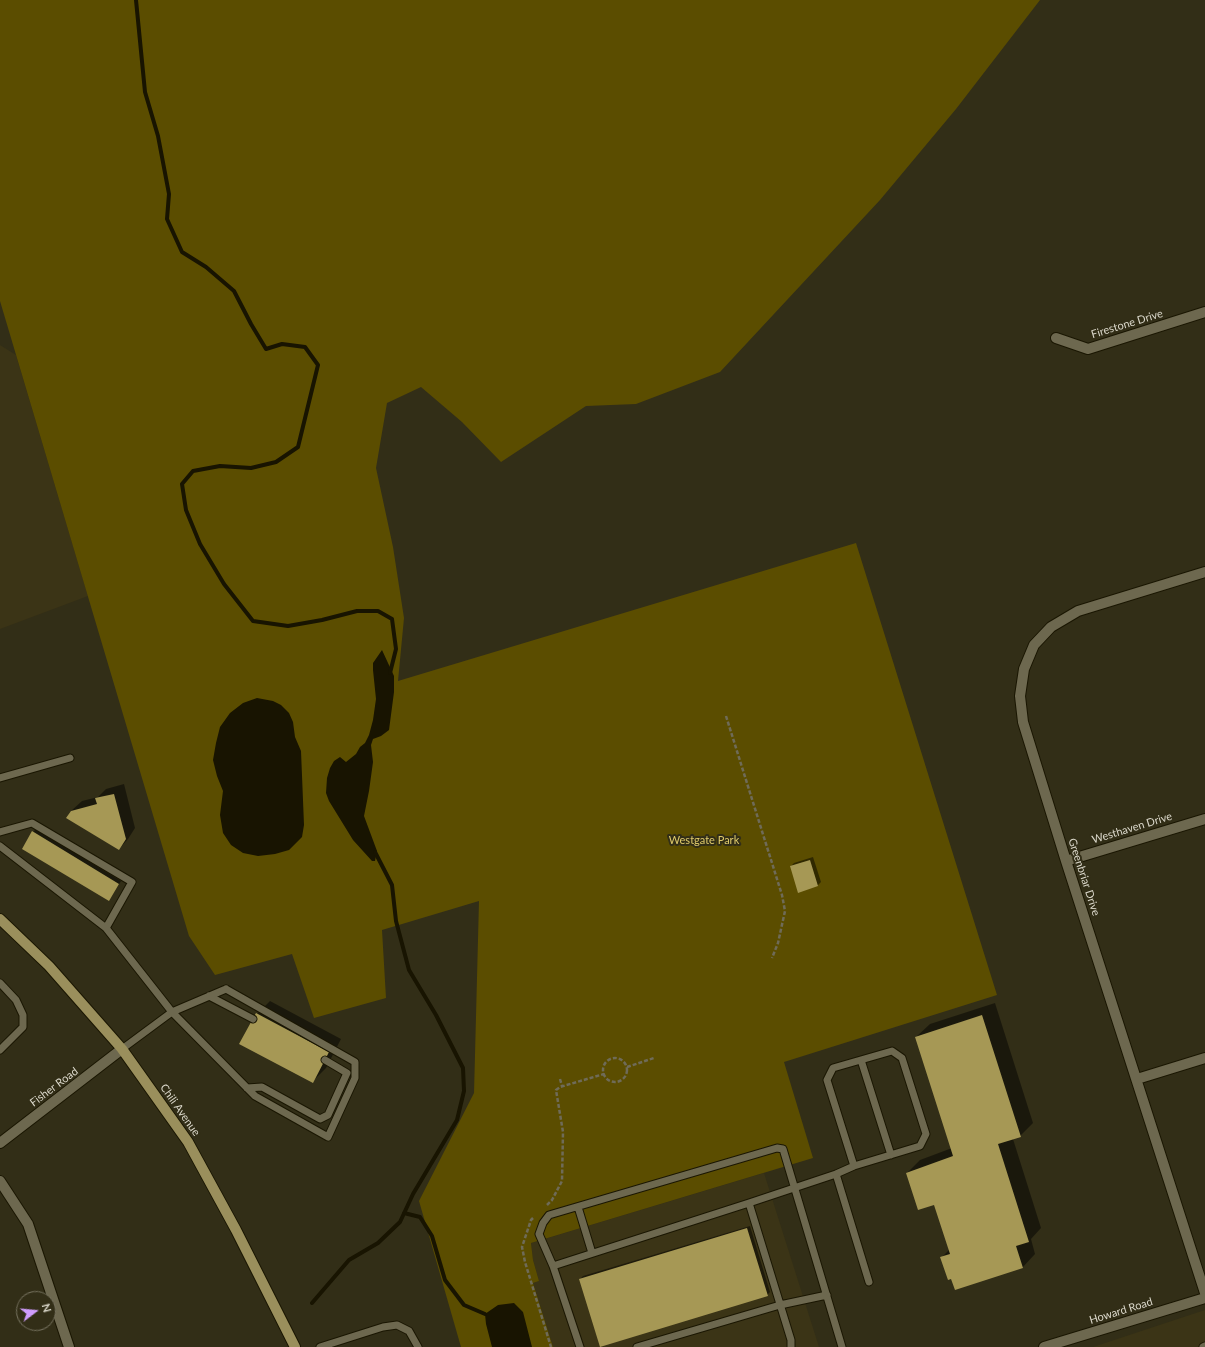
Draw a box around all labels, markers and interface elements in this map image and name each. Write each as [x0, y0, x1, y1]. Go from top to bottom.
street label: Firestone Drive [1090, 307, 1164, 341]
street label: Westhaven Drive [1090, 810, 1174, 846]
park label: Westgate Park [669, 833, 739, 847]
street label: Greenbriar Drive [1065, 837, 1103, 917]
street label: Fisher Road [27, 1065, 81, 1109]
street label: Chili Avenue [157, 1081, 203, 1139]
north arrow [16, 1291, 56, 1331]
street label: Howard Road [1088, 1295, 1154, 1327]
text: N [40, 1302, 54, 1314]

